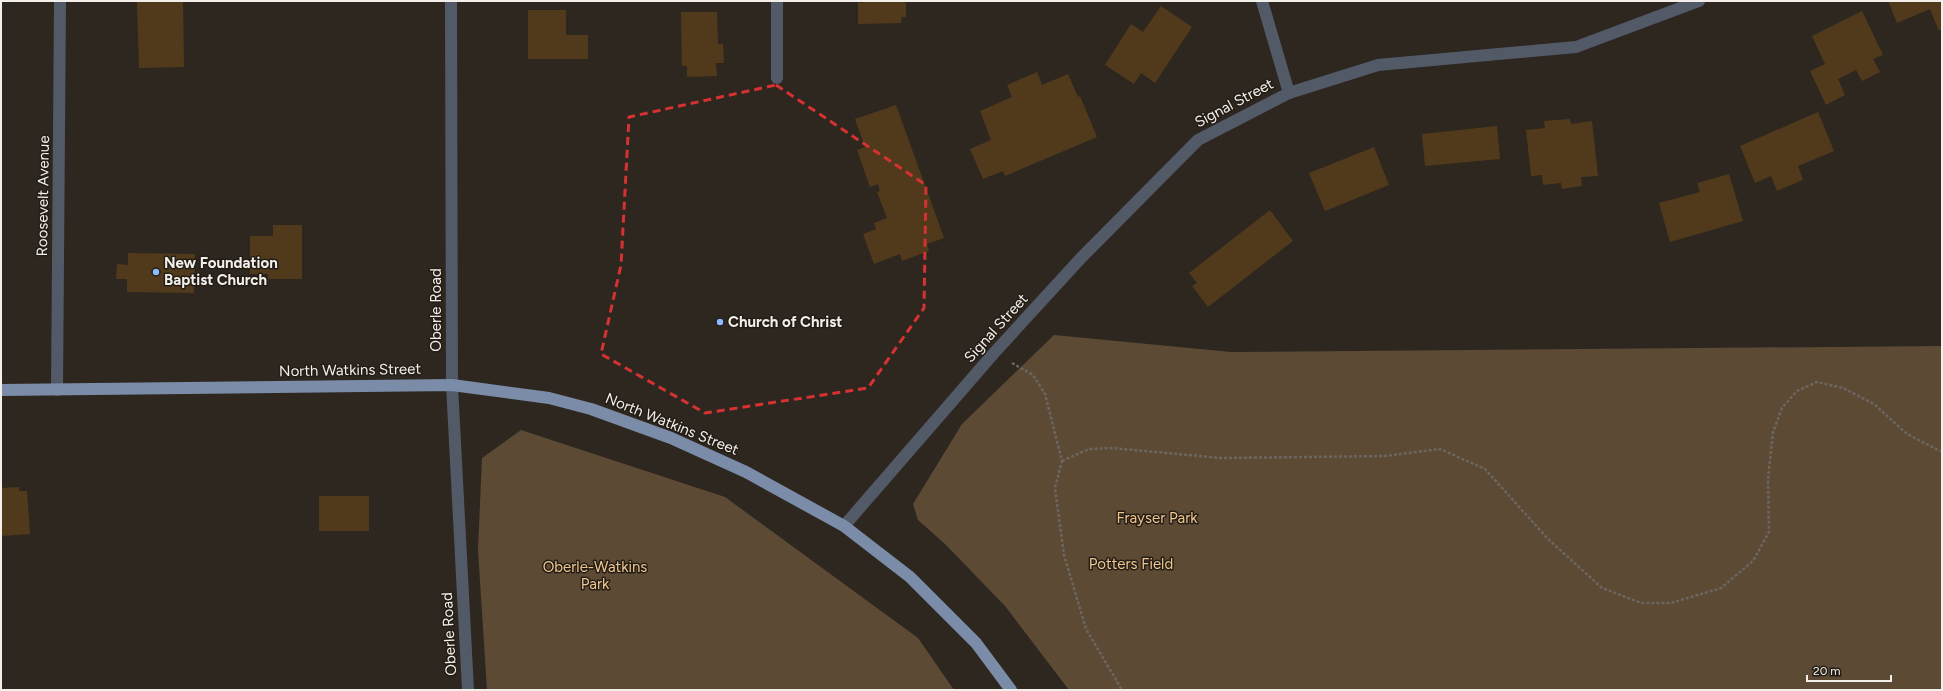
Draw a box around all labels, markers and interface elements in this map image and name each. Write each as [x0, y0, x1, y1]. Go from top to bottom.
street label: Signal Street [1192, 75, 1277, 131]
street label: Roosevelt Avenue [33, 135, 53, 257]
place label: New Foundation Baptist Church [164, 254, 278, 289]
marker: New Foundation Baptist Church [151, 267, 161, 277]
street label: Oberle Road [427, 268, 445, 352]
street label: Signal Street [960, 290, 1032, 366]
place label: Church of Christ [728, 313, 842, 331]
marker: Church of Christ [715, 317, 725, 327]
street label: North Watkins Street [279, 360, 422, 380]
street label: North Watkins Street [603, 389, 742, 459]
park label: Frayser Park [1117, 509, 1198, 527]
park label: Potters Field [1089, 555, 1173, 573]
park label: Oberle-Watkins Park [543, 558, 647, 593]
street label: Oberle Road [438, 592, 460, 676]
scale bar [1807, 657, 1891, 683]
text: 20 m [1813, 664, 1841, 678]

